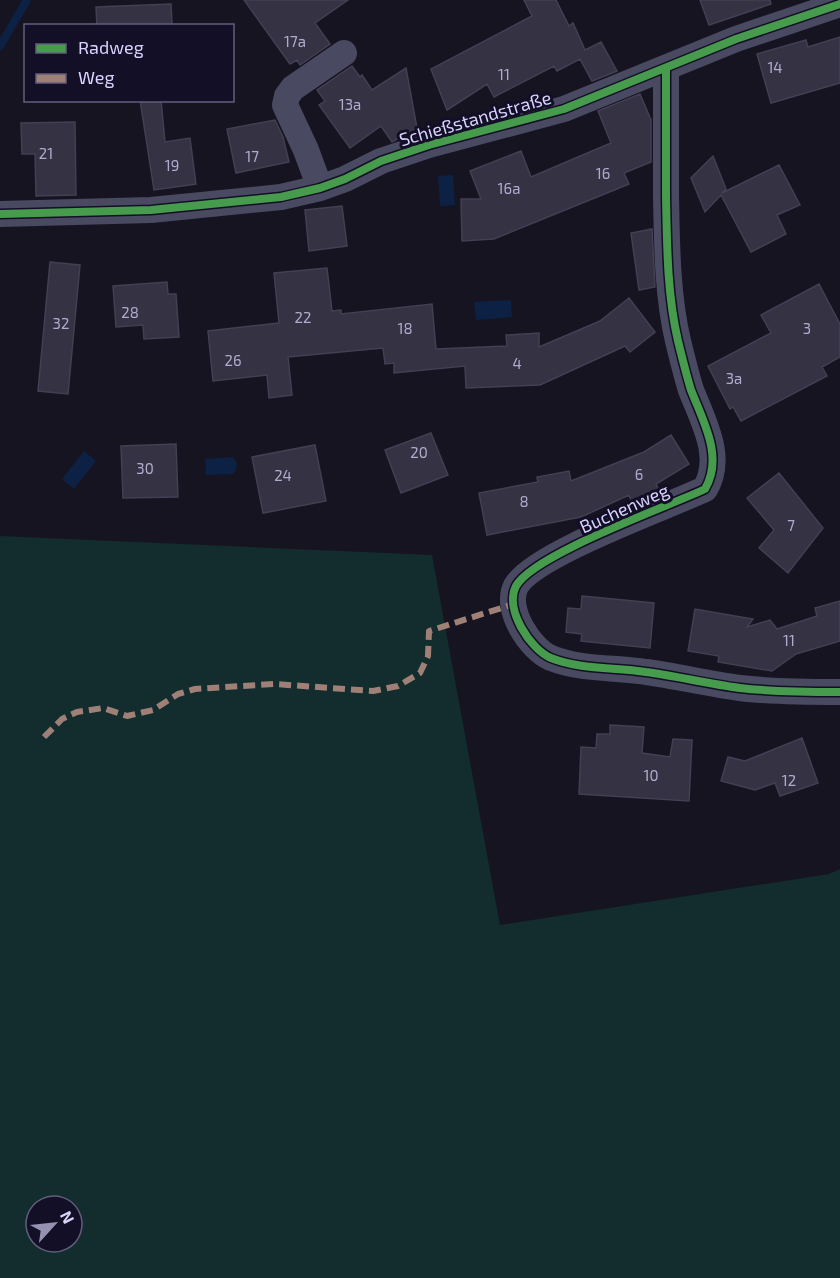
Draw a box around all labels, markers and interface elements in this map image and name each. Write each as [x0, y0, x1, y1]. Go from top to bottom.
legend [24, 24, 234, 102]
house number: 17a [284, 32, 306, 50]
text: Radweg [78, 36, 144, 58]
house number: 14 [767, 58, 783, 76]
house number: 11 [498, 65, 510, 83]
text: Weg [78, 66, 114, 88]
street label: Schießstandstraße [396, 86, 554, 150]
house number: 13a [339, 95, 361, 113]
house number: 21 [39, 144, 53, 162]
house number: 17 [245, 147, 259, 165]
house number: 19 [165, 156, 179, 174]
house number: 16 [596, 164, 610, 182]
house number: 16a [498, 179, 520, 197]
house number: 28 [121, 303, 139, 321]
house number: 22 [295, 308, 311, 326]
house number: 32 [53, 314, 69, 332]
house number: 18 [397, 319, 413, 337]
house number: 3 [803, 319, 811, 337]
house number: 26 [224, 351, 242, 369]
house number: 4 [512, 354, 522, 372]
house number: 3a [726, 369, 742, 387]
house number: 20 [410, 443, 428, 461]
house number: 30 [136, 459, 154, 477]
house number: 6 [635, 465, 643, 483]
house number: 24 [274, 466, 292, 484]
street label: Buchenweg [576, 479, 672, 537]
house number: 8 [519, 492, 529, 510]
house number: 7 [787, 516, 795, 534]
house number: 11 [783, 631, 795, 649]
house number: 10 [643, 766, 659, 784]
house number: 12 [782, 771, 796, 789]
north arrow [24, 1194, 84, 1254]
text: N [57, 1207, 79, 1226]

